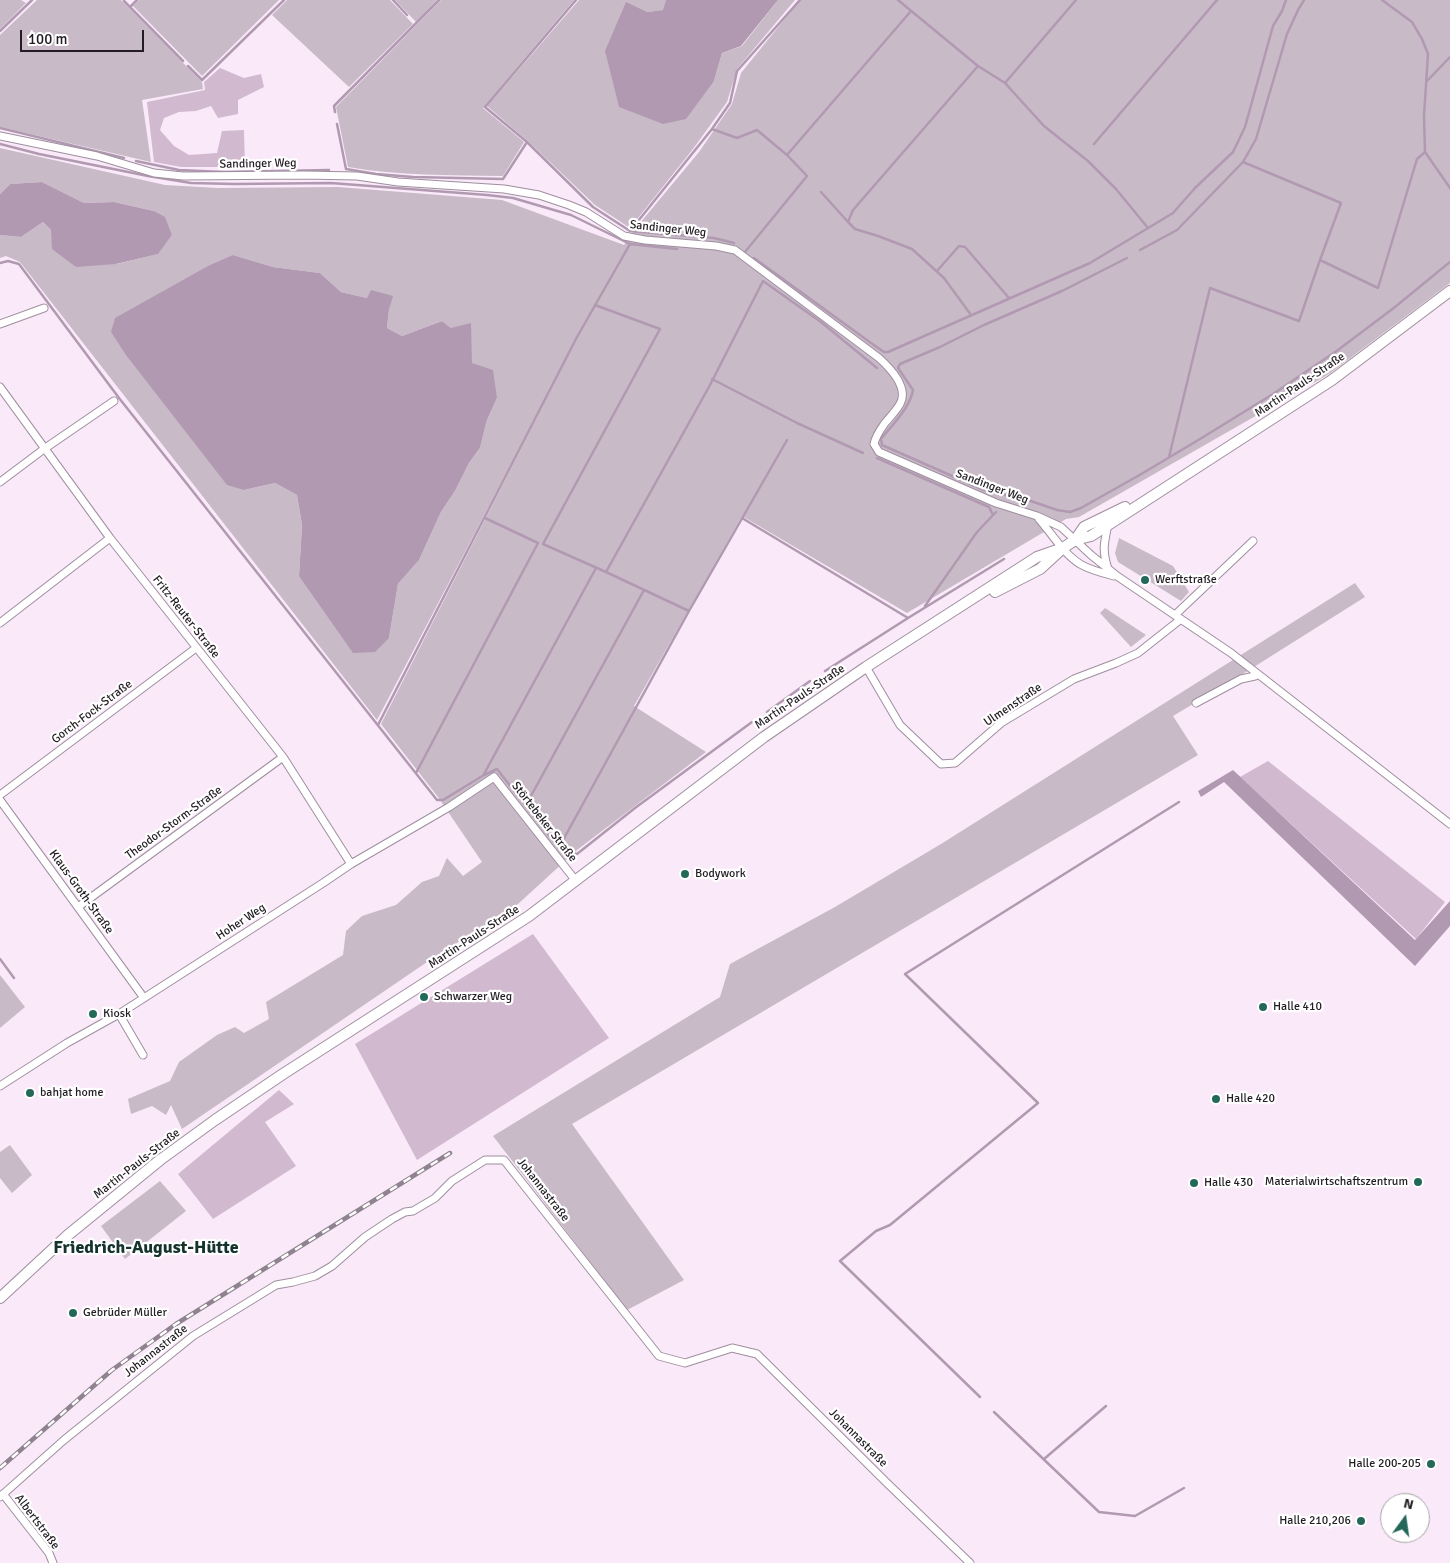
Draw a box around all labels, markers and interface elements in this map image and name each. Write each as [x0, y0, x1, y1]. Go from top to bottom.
scale bar [22, 20, 146, 52]
text: 100 m [28, 30, 68, 48]
street label: Sandinger Weg [219, 156, 297, 172]
street label: Sandinger Weg [629, 218, 707, 240]
street label: Martin-Pauls-Straße [1252, 349, 1348, 421]
street label: Sandinger Weg [954, 467, 1030, 507]
street label: Fritz-Reuter-Straße [149, 573, 223, 661]
place label: Werftstraße [1155, 573, 1217, 587]
marker: Werftstraße [1139, 574, 1151, 586]
street label: Martin-Pauls-Straße [752, 661, 848, 733]
street label: Gorch-Fock-Straße [49, 677, 135, 747]
street label: Ulmenstraße [981, 680, 1045, 730]
street label: Störtebeker Straße [508, 779, 580, 865]
street label: Theodor-Storm-Straße [123, 783, 225, 863]
street label: Klaus-Groth-Straße [46, 847, 116, 937]
place label: Bodywork [695, 867, 746, 881]
marker: Bodywork [679, 868, 691, 880]
street label: Hoher Weg [214, 901, 268, 943]
street label: Martin-Pauls-Straße [426, 902, 522, 972]
place label: Schwarzer Weg [434, 990, 512, 1004]
marker: Schwarzer Weg [418, 991, 430, 1003]
place label: Halle 410 [1273, 1000, 1322, 1014]
marker: Halle 410 [1257, 1001, 1269, 1013]
place label: Kiosk [103, 1007, 131, 1021]
marker: Kiosk [87, 1008, 99, 1020]
place label: bahjat home [40, 1086, 103, 1100]
marker: bahjat home [24, 1087, 36, 1099]
place label: Halle 420 [1226, 1092, 1275, 1106]
marker: Halle 420 [1210, 1093, 1222, 1105]
street label: Martin-Pauls-Straße [91, 1126, 183, 1202]
street label: Johannastraße [514, 1155, 572, 1225]
place label: Materialwirtschaftszentrum [1265, 1175, 1408, 1189]
place label: Halle 430 [1204, 1176, 1253, 1190]
marker: Materialwirtschaftszentrum [1412, 1176, 1424, 1188]
marker: Halle 430 [1188, 1177, 1200, 1189]
district label: Friedrich-August-Hütte [53, 1237, 239, 1259]
place label: Gebrüder Müller [83, 1306, 167, 1320]
marker: Gebrüder Müller [67, 1307, 79, 1319]
street label: Johannastraße [121, 1322, 191, 1380]
street label: Johannastraße [826, 1406, 890, 1470]
place label: Halle 200-205 [1348, 1457, 1421, 1471]
marker: Halle 200-205 [1425, 1458, 1437, 1470]
street label: Albertstraße [12, 1492, 62, 1552]
north arrow [1380, 1493, 1430, 1543]
text: N [1402, 1495, 1415, 1513]
place label: Halle 210,206 [1279, 1514, 1351, 1528]
marker: Halle 210,206 [1355, 1515, 1367, 1527]

